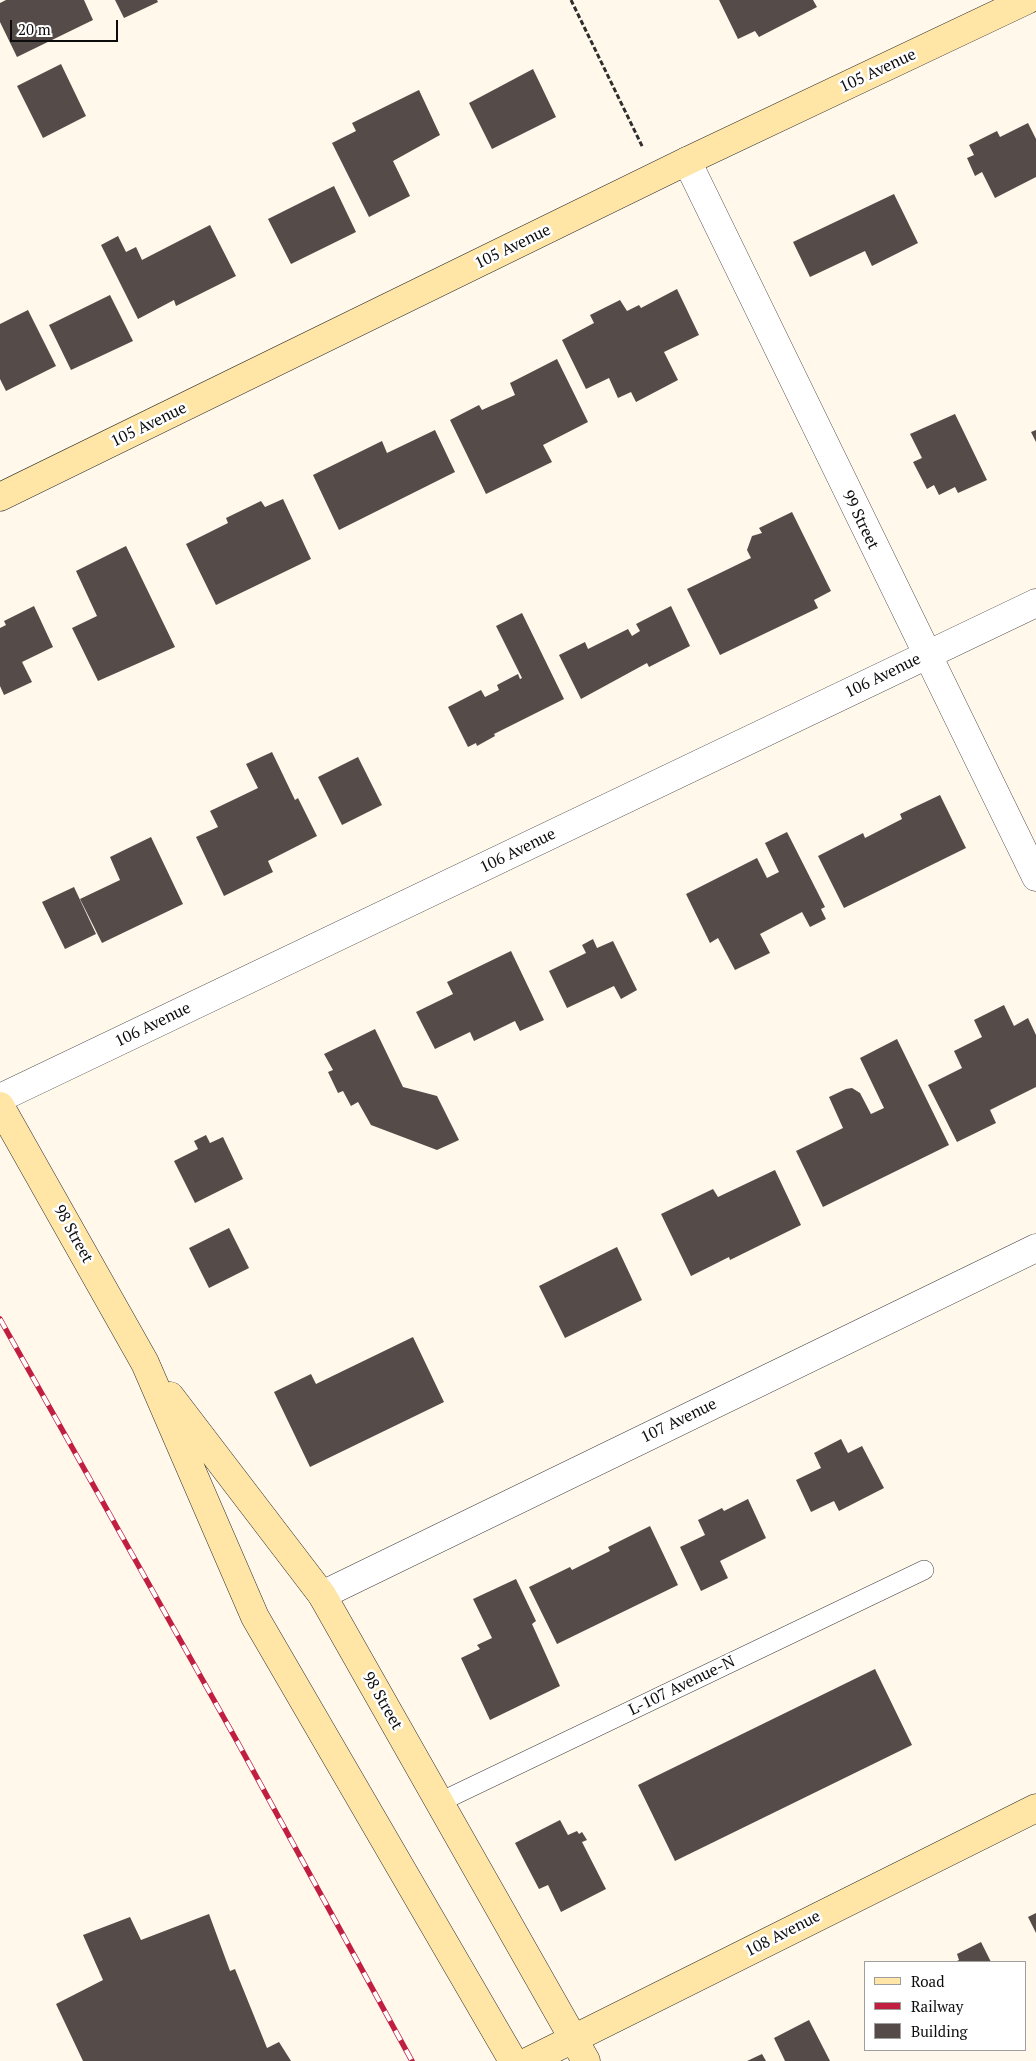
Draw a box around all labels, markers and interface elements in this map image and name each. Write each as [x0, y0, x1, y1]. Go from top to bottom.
scale bar [12, 10, 120, 42]
text: 20 m [18, 19, 51, 39]
street label: 105 Avenue [837, 45, 919, 97]
street label: 105 Avenue [472, 220, 554, 274]
street label: 105 Avenue [108, 398, 190, 452]
street label: 99 Street [837, 487, 883, 553]
street label: 106 Avenue [842, 649, 924, 703]
street label: 106 Avenue [477, 824, 559, 878]
street label: 106 Avenue [112, 998, 194, 1052]
street label: 98 Street [49, 1202, 97, 1266]
street label: 107 Avenue [638, 1394, 720, 1448]
street label: L-107 Avenue-N [626, 1652, 738, 1720]
street label: 98 Street [358, 1669, 406, 1733]
street label: 108 Avenue [742, 1907, 824, 1961]
legend [864, 1961, 1026, 2051]
text: Road [911, 1971, 944, 1991]
text: Railway [911, 1996, 963, 2016]
text: Building [911, 2021, 968, 2041]

